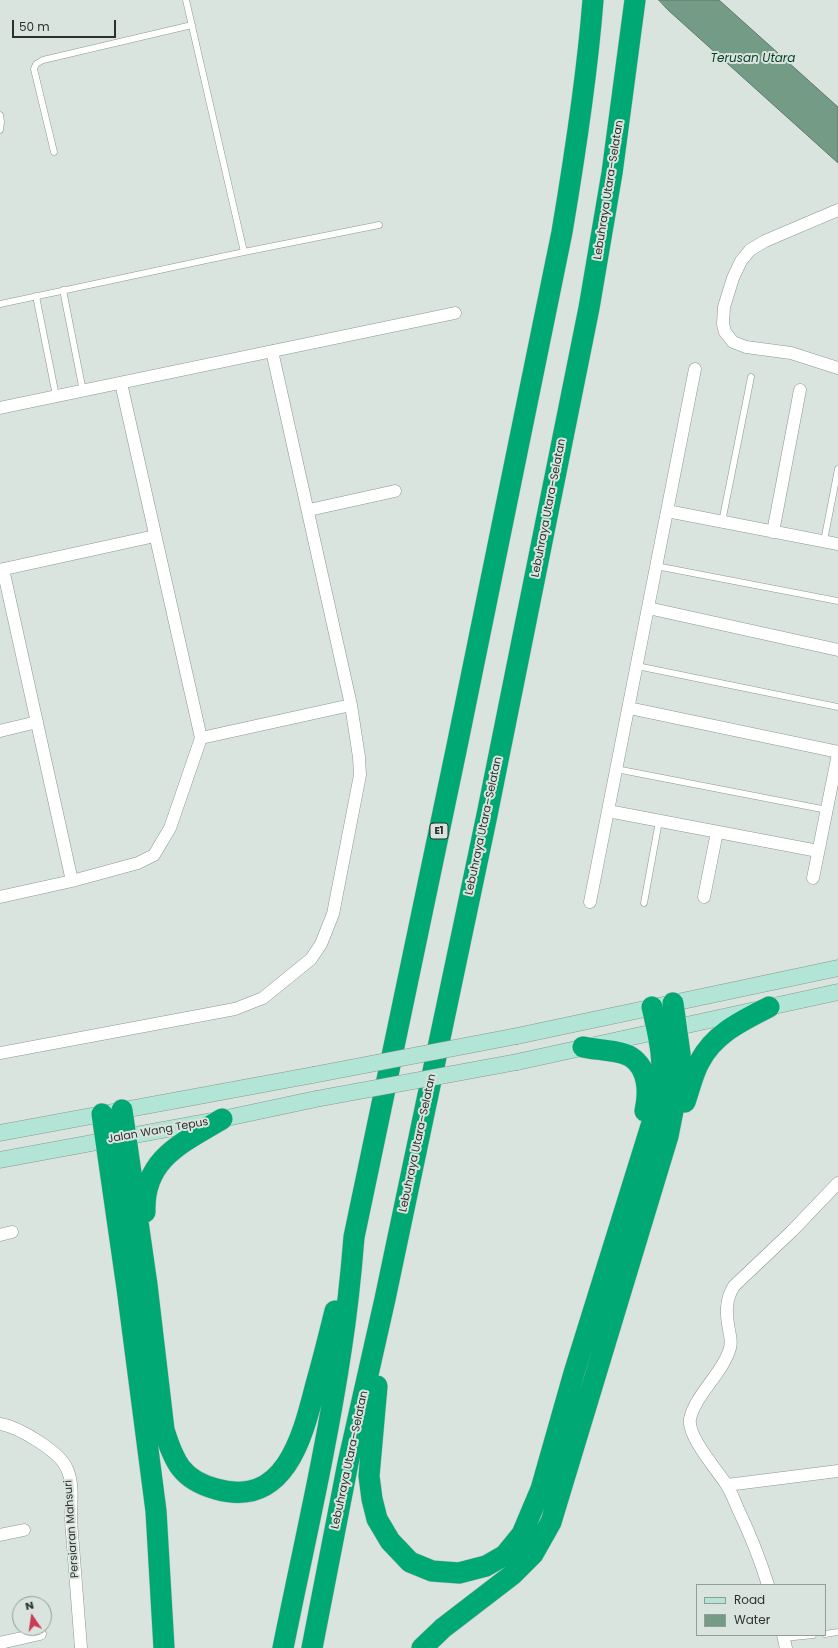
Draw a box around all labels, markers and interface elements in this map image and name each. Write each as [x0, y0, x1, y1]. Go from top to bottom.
scale bar [14, 12, 118, 38]
text: 50 m [19, 18, 50, 35]
water label: Terusan Utara [711, 52, 795, 66]
street label: Lebuhraya Utara–Selatan [591, 119, 627, 261]
street label: Lebuhraya Utara–Selatan [529, 438, 569, 578]
street label: Lebuhraya Utara–Selatan [463, 756, 505, 896]
road number: E1 [430, 823, 448, 839]
street label: Lebuhraya Utara–Selatan [397, 1073, 439, 1213]
street label: Jalan Wang Tepus [107, 1116, 209, 1146]
street label: Lebuhraya Utara–Selatan [329, 1390, 371, 1530]
street label: Persiaran Mahsuri [62, 1480, 82, 1578]
legend [696, 1584, 826, 1636]
text: Road [734, 1591, 765, 1608]
north arrow [12, 1596, 52, 1636]
text: N [24, 1597, 35, 1614]
text: Water [734, 1611, 770, 1628]

